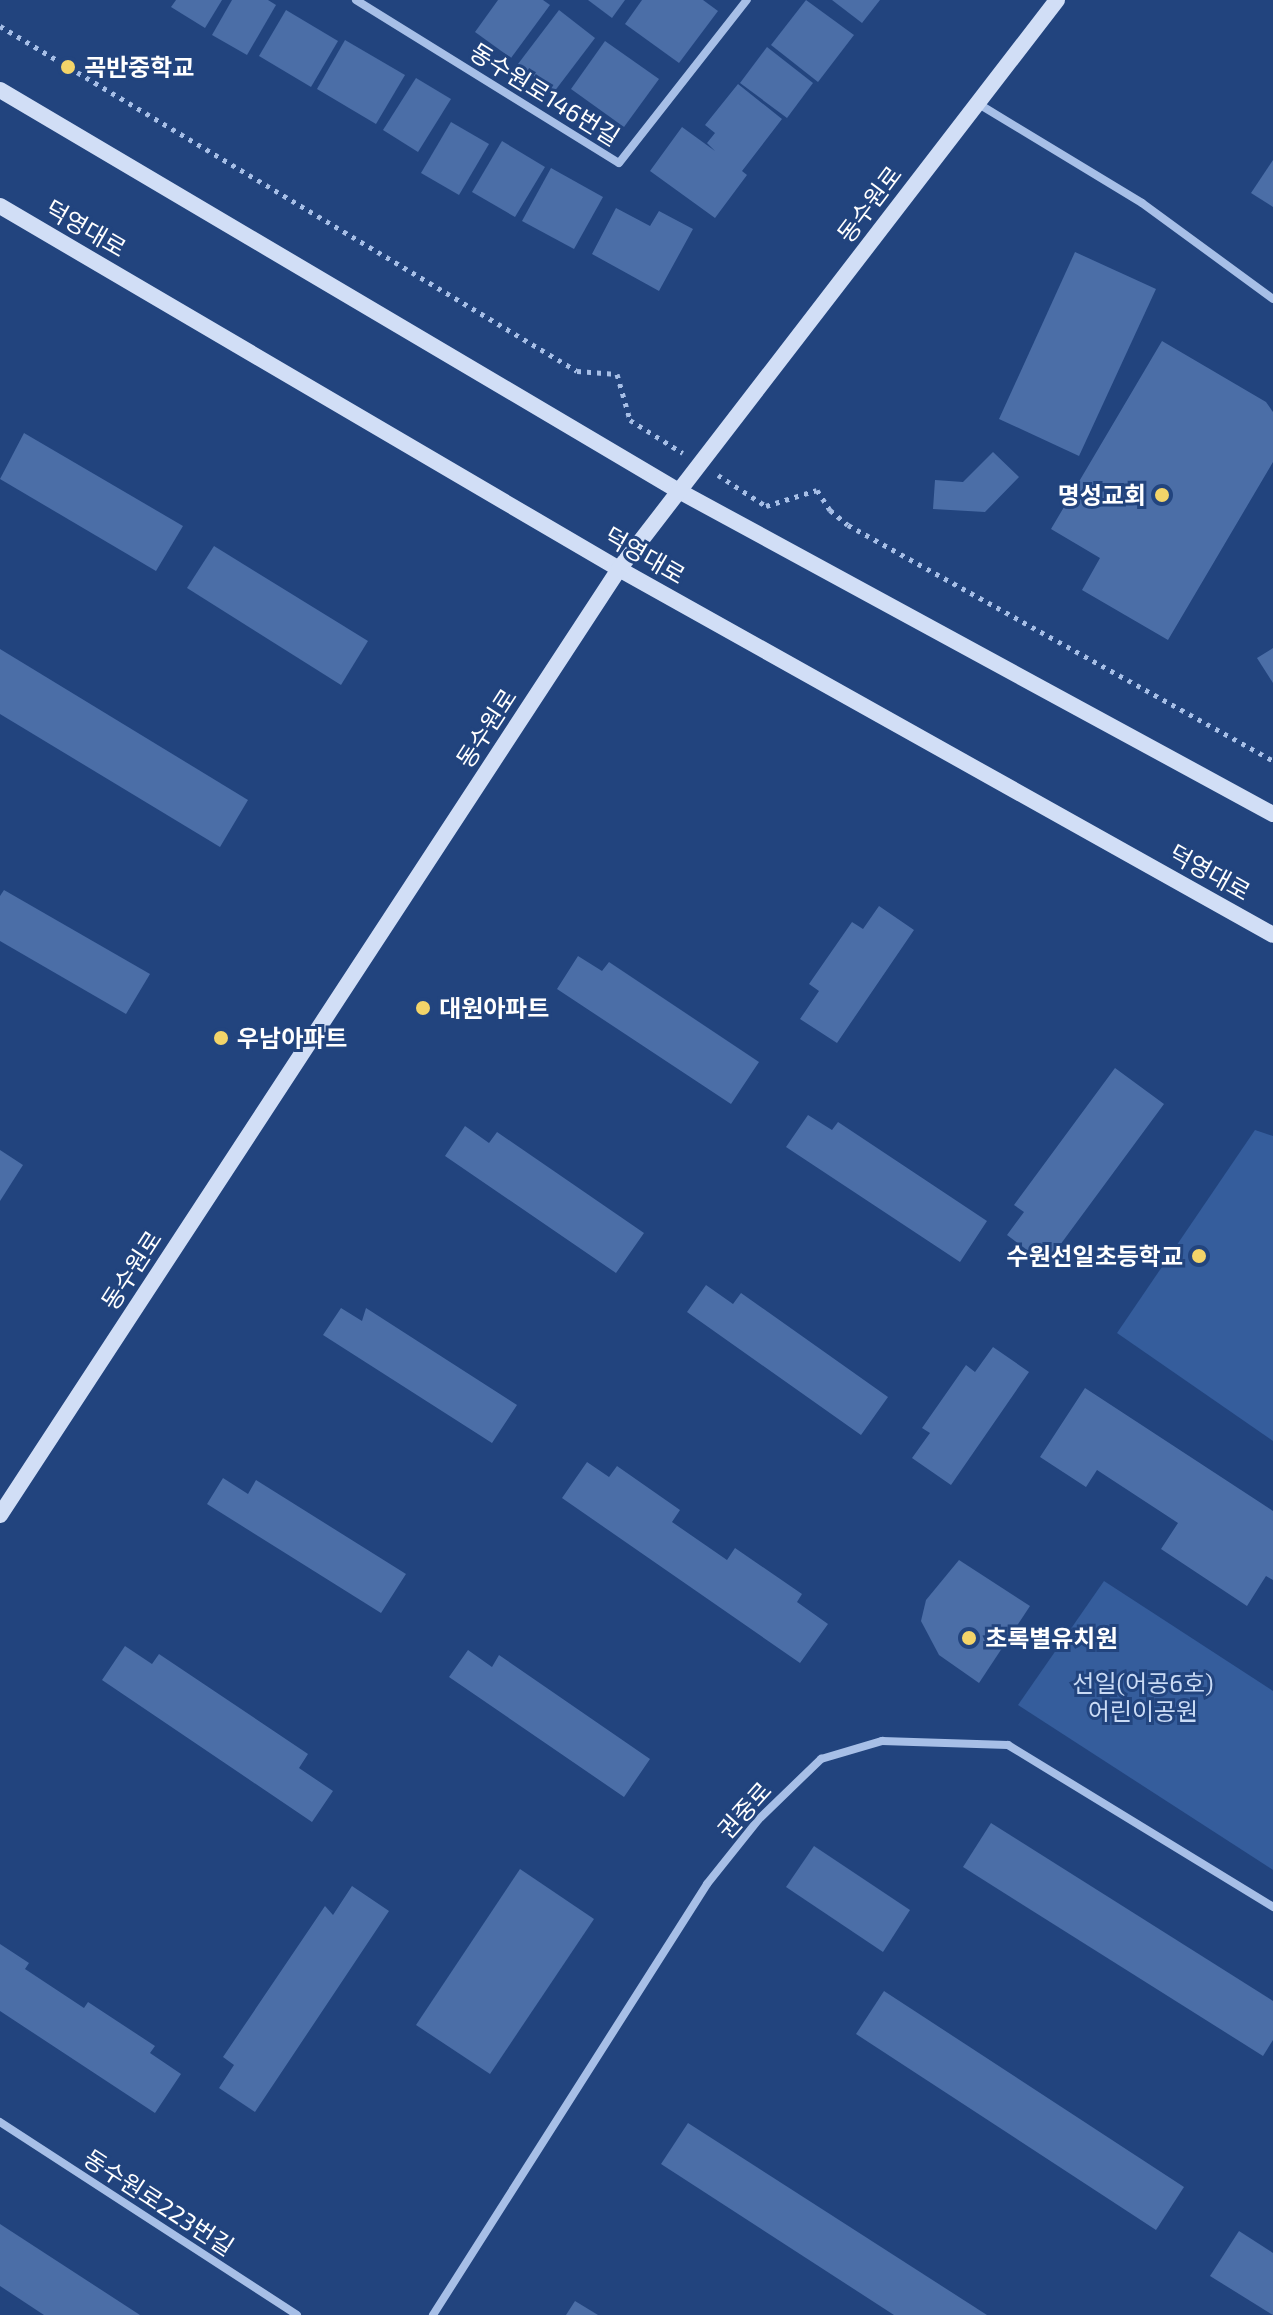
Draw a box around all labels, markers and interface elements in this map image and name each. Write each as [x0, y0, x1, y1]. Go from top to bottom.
street label: 동수원로146번길 [465, 37, 625, 151]
place label: 곡반중학교 [84, 53, 194, 81]
marker: 곡반중학교 [59, 58, 77, 76]
street label: 동수원로 [831, 160, 907, 248]
street label: 덕영대로 [41, 193, 131, 263]
place label: 명성교회 [1058, 481, 1146, 509]
marker: 명성교회 [1153, 486, 1171, 504]
street label: 덕영대로 [600, 520, 690, 590]
street label: 동수원로 [450, 683, 522, 773]
street label: 덕영대로 [1164, 838, 1256, 906]
place label: 대원아파트 [439, 994, 549, 1022]
marker: 대원아파트 [414, 999, 432, 1017]
place label: 우남아파트 [237, 1024, 347, 1052]
marker: 우남아파트 [212, 1029, 230, 1047]
street label: 동수원로 [95, 1225, 167, 1315]
place label: 수원선일초등학교 [1006, 1242, 1183, 1270]
marker: 수원선일초등학교 [1190, 1247, 1208, 1265]
place label: 초록별유치원 [985, 1624, 1117, 1652]
marker: 초록별유치원 [960, 1629, 978, 1647]
park label: 선일(어공6호) 어린이공원 [1072, 1669, 1214, 1725]
street label: 권중로 [711, 1776, 777, 1844]
street label: 동수원로223번길 [79, 2143, 239, 2261]

